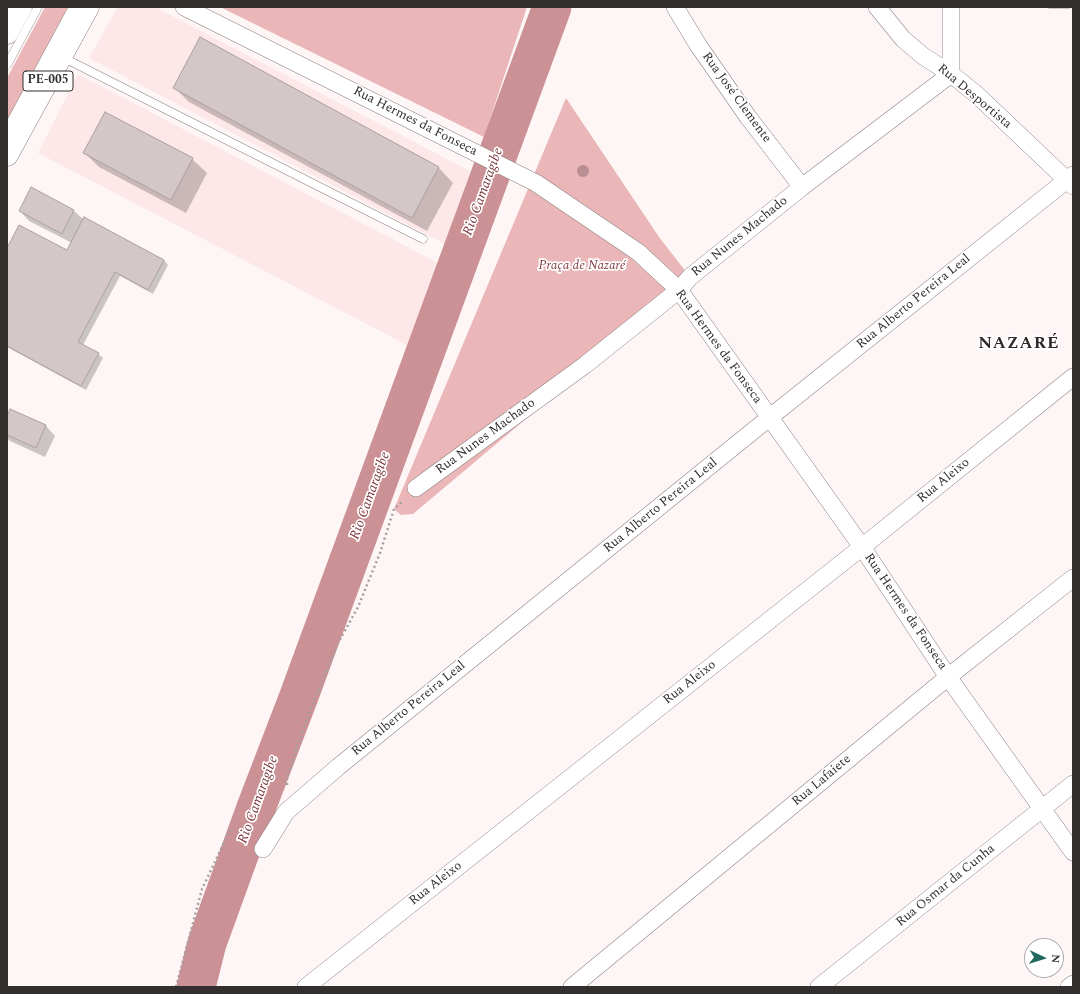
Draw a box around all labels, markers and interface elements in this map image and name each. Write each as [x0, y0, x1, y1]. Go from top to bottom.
street label: Rua José Clemente [698, 50, 774, 146]
street label: Rua Desportista [934, 61, 1014, 133]
road number: PE-005 [23, 71, 73, 91]
street label: Rua Hermes da Fonseca [350, 84, 480, 160]
water label: Rio Camaragibe [460, 146, 508, 238]
street label: Rua Nunes Machado [689, 193, 791, 281]
street label: Rua Alberto Pereira Leal [854, 251, 974, 353]
park label: Praça de Nazaré [539, 258, 625, 274]
street label: Rua Hermes da Fonseca [671, 287, 765, 407]
district label: NAZARÉ [978, 335, 1060, 355]
street label: Rua Nunes Machado [433, 396, 539, 478]
water label: Rio Camaragibe [347, 450, 395, 542]
street label: Rua Alberto Pereira Leal [601, 455, 721, 557]
street label: Rua Aleixo [915, 455, 973, 507]
street label: Rua Hermes da Fonseca [860, 551, 950, 673]
street label: Rua Alberto Pereira Leal [349, 658, 469, 760]
street label: Rua Aleixo [661, 658, 719, 708]
street label: Rua Lafaiete [789, 752, 855, 810]
water label: Rio Camaragibe [235, 754, 283, 846]
street label: Rua Osmar da Cunha [893, 841, 999, 931]
street label: Rua Aleixo [407, 859, 465, 909]
north arrow [1024, 938, 1064, 978]
text: N [1047, 954, 1064, 964]

